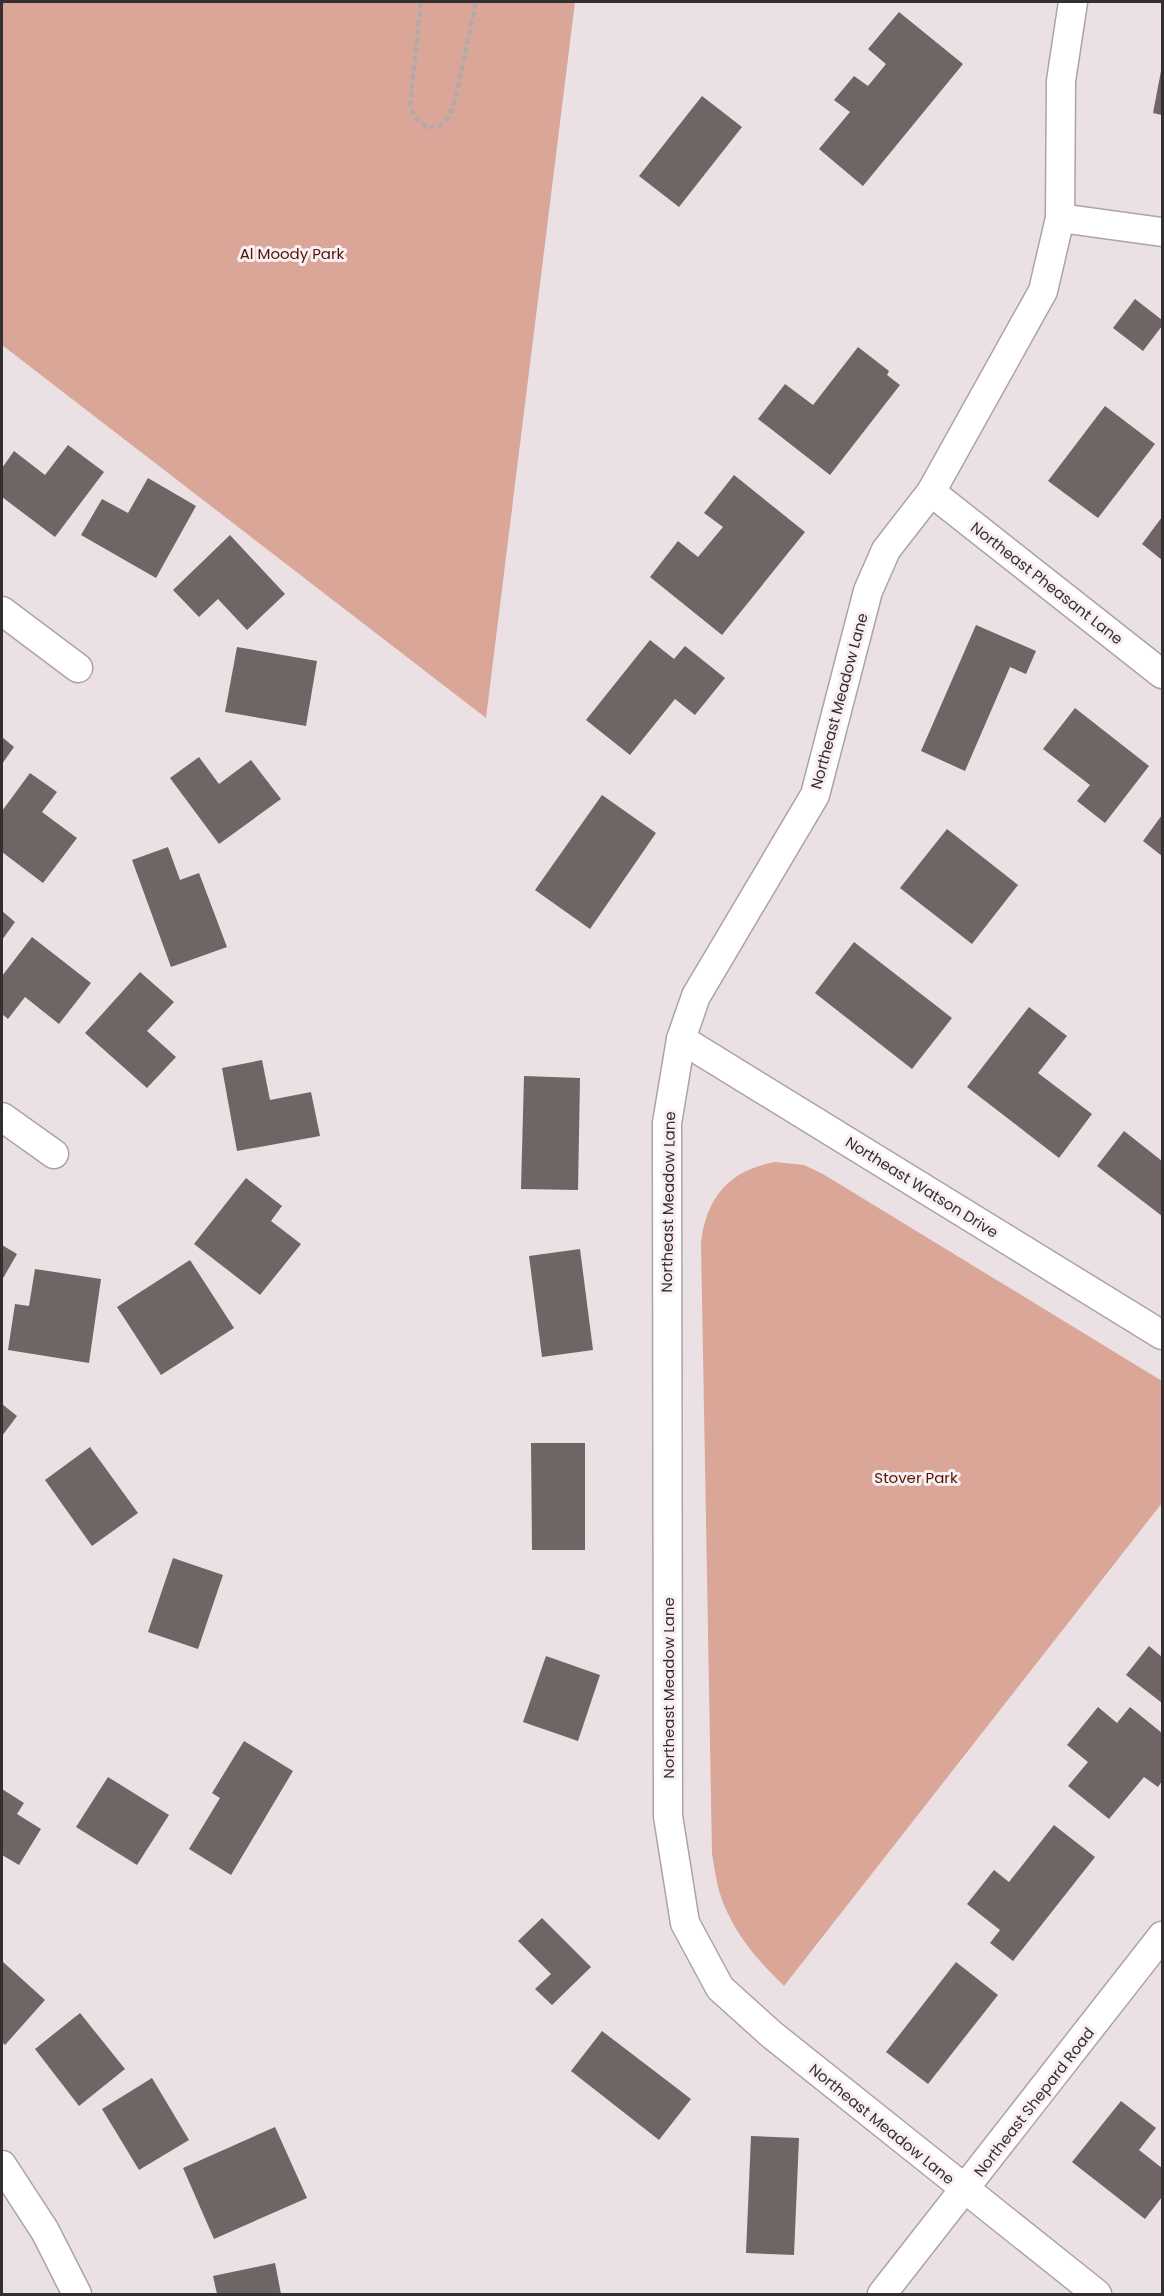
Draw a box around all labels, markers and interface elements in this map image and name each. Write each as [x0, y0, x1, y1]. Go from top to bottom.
park label: Al Moody Park [240, 243, 345, 264]
street label: Northeast Pheasant Lane [967, 517, 1127, 649]
street label: Northeast Meadow Lane [805, 611, 873, 791]
street label: Northeast Meadow Lane [656, 1111, 680, 1293]
street label: Northeast Watson Drive [842, 1131, 1002, 1243]
park label: Stover Park [874, 1467, 958, 1488]
street label: Northeast Meadow Lane [658, 1597, 679, 1779]
street label: Northeast Shepard Road [969, 2023, 1099, 2181]
street label: Northeast Meadow Lane [805, 2059, 959, 2189]

